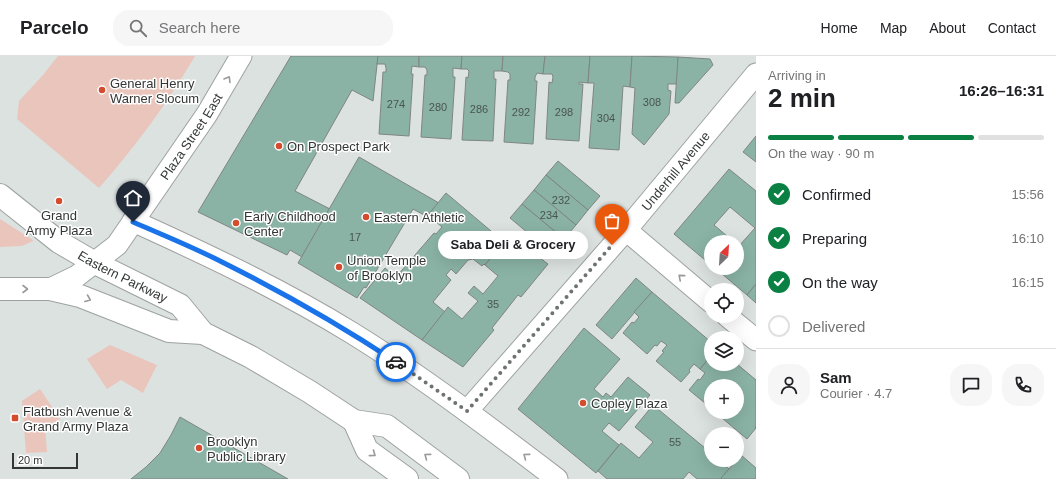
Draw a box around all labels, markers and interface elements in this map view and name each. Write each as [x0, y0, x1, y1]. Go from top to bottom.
search box [113, 10, 393, 46]
text: Parcelo [20, 17, 89, 38]
icon: search [127, 17, 149, 39]
text: Search here [159, 19, 240, 36]
text: Home [821, 20, 858, 36]
text: Map [880, 20, 907, 36]
text: About [929, 20, 966, 36]
text: Contact [988, 20, 1036, 36]
text: Arriving in [768, 68, 826, 83]
place label: General Henry Warner Slocum [110, 76, 199, 106]
one-way arrow [223, 76, 230, 83]
text: 16:26–16:31 [959, 82, 1044, 99]
text: 2 min [768, 83, 836, 113]
marker: General Henry Warner Slocum [97, 85, 107, 95]
street label: Plaza Street East [157, 90, 225, 182]
house number: 308 [643, 96, 661, 108]
house number: 274 [387, 98, 405, 110]
house number: 280 [429, 101, 447, 113]
house number: 286 [470, 103, 488, 115]
house number: 292 [512, 106, 530, 118]
house number: 298 [555, 106, 573, 118]
house number: 304 [597, 112, 615, 124]
street label: Underhill Avenue [638, 128, 713, 213]
place label: On Prospect Park [287, 139, 390, 154]
marker: On Prospect Park [274, 141, 284, 151]
text: On the way · 90 m [768, 146, 874, 161]
pin [116, 181, 150, 222]
icon: check [768, 183, 790, 205]
text: Confirmed [802, 186, 871, 203]
icon: home [122, 187, 144, 209]
text: 15:56 [1011, 187, 1044, 202]
house number: 232 [552, 194, 570, 206]
marker: Grand Army Plaza [54, 196, 64, 206]
pin [595, 204, 629, 245]
place label: Grand Army Plaza [26, 208, 93, 238]
place label: Early Childhood Center [244, 209, 336, 239]
house number: 234 [540, 209, 558, 221]
place label: Eastern Athletic [374, 210, 465, 225]
icon: bag [601, 210, 623, 232]
marker: Eastern Athletic [361, 212, 371, 222]
marker: Early Childhood Center [231, 218, 241, 228]
icon: check [768, 227, 790, 249]
text: Preparing [802, 230, 867, 247]
house number: 17 [349, 231, 361, 243]
callout: Saba Deli & Grocery [438, 231, 588, 259]
text: 16:10 [1011, 231, 1044, 246]
north arrow [704, 235, 744, 275]
map controls [704, 235, 744, 467]
text: Saba Deli & Grocery [451, 237, 576, 252]
street label: Eastern Parkway [75, 247, 171, 305]
place label: Union Temple of Brooklyn [347, 253, 426, 283]
marker: Union Temple of Brooklyn [334, 262, 344, 272]
icon: check [768, 271, 790, 293]
text: On the way [802, 274, 878, 291]
one-way arrow [679, 275, 686, 282]
text: 16:15 [1011, 275, 1044, 290]
button: locate [704, 283, 744, 323]
one-way arrow [22, 285, 28, 293]
one-way arrow [83, 294, 91, 302]
house number: 35 [487, 298, 499, 310]
text: Delivered [802, 318, 865, 335]
button: layers [704, 331, 744, 371]
courier [376, 342, 416, 382]
icon: car [385, 351, 407, 373]
button: person [768, 364, 810, 406]
button: chat [950, 364, 992, 406]
button: phone [1002, 364, 1044, 406]
text: Sam [820, 369, 852, 386]
button: + [704, 379, 744, 419]
text: Courier · 4.7 [820, 386, 892, 401]
place label: Copley Plaza [591, 396, 668, 411]
marker: Copley Plaza [578, 398, 588, 408]
place label: Flatbush Avenue & Grand Army Plaza [23, 404, 132, 434]
marker: Flatbush Avenue & Grand Army Plaza [10, 413, 20, 423]
button: − [704, 427, 744, 467]
place label: Brooklyn Public Library [207, 434, 286, 464]
house number: 55 [669, 436, 681, 448]
marker: Brooklyn Public Library [194, 443, 204, 453]
one-way arrow [368, 449, 375, 456]
scale bar [12, 451, 78, 470]
one-way arrow [424, 453, 431, 461]
one-way arrow [523, 453, 530, 460]
text: 20 m [18, 454, 42, 466]

